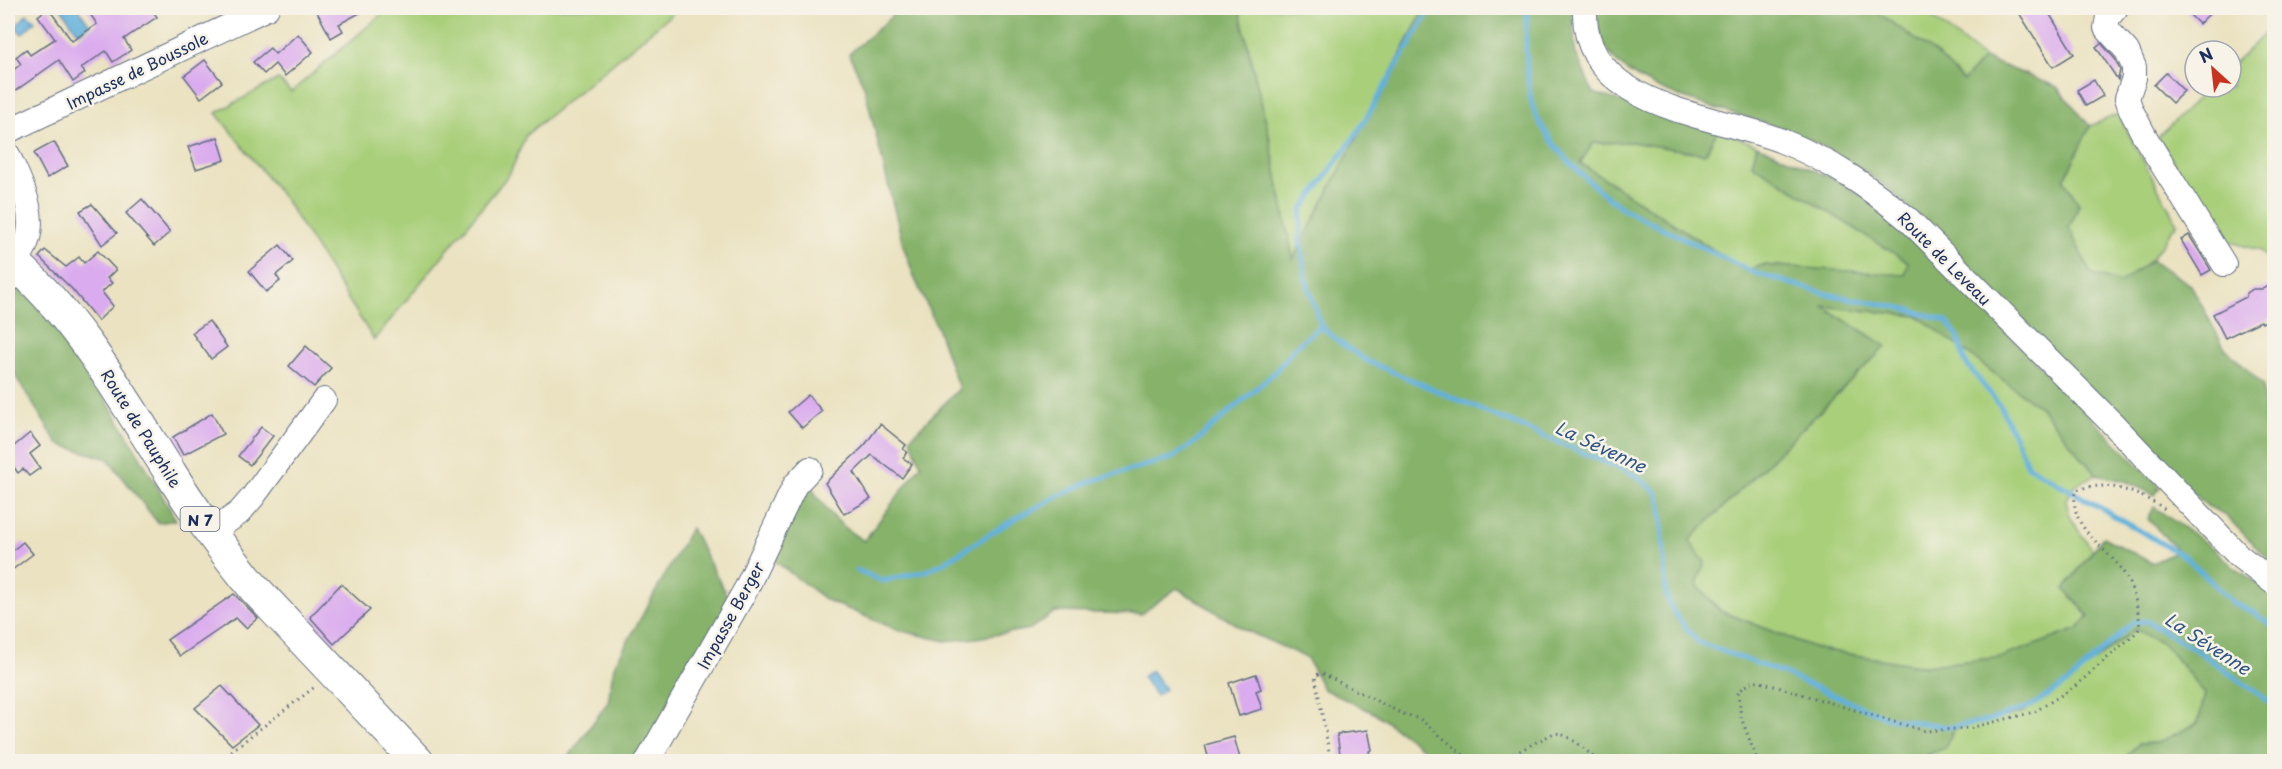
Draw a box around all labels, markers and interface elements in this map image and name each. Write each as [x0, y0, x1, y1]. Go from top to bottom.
street label: Impasse de Boussole [62, 25, 212, 115]
north arrow [2183, 39, 2243, 99]
text: N [2195, 41, 2217, 68]
street label: Route de Leveau [1893, 206, 1997, 310]
street label: Route de Pauphile [96, 364, 188, 492]
water label: La Sévenne [1551, 413, 1652, 479]
road number: N 7 [180, 507, 220, 531]
street label: Impasse Berger [691, 556, 770, 673]
water label: La Sévenne [2160, 605, 2257, 681]

